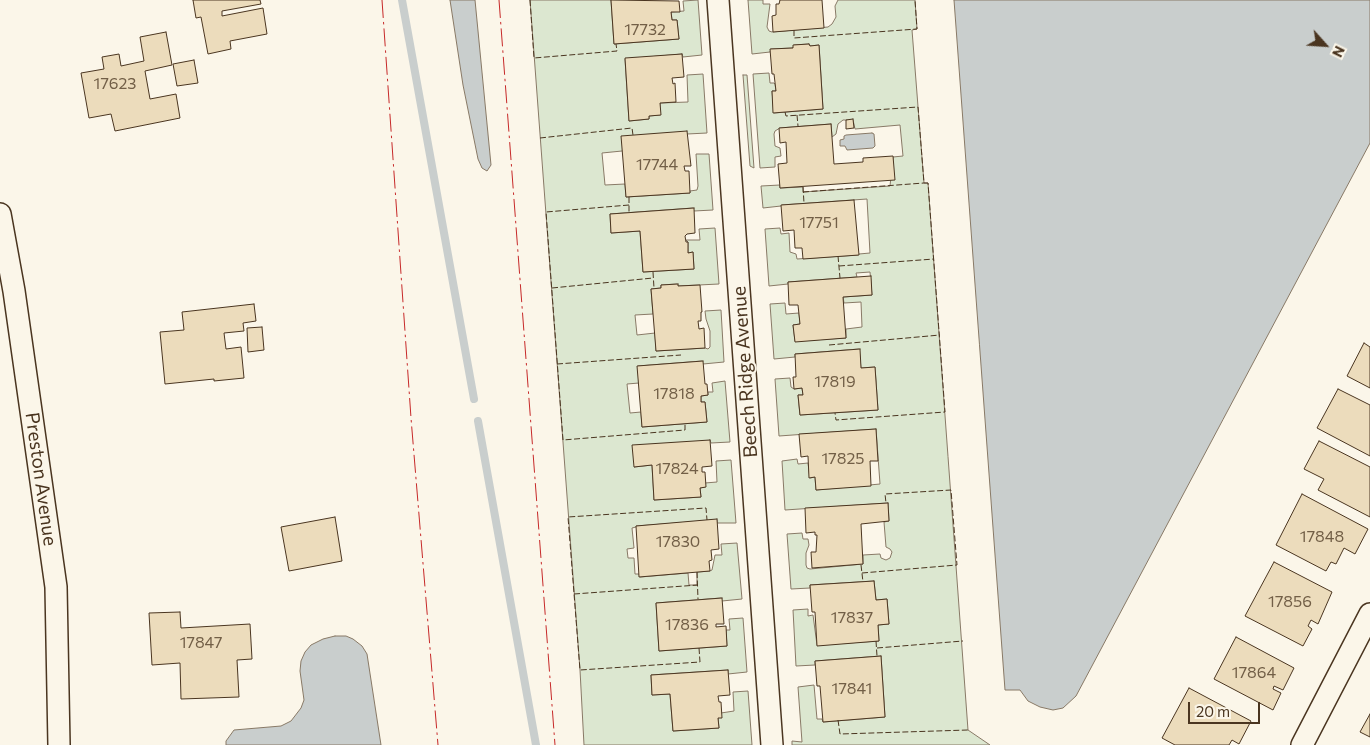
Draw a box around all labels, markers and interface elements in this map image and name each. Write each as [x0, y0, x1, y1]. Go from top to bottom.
house number: 17732 [624, 20, 666, 40]
north arrow [1300, 20, 1350, 70]
text: N [1329, 43, 1349, 60]
house number: 17623 [94, 74, 136, 94]
house number: 17744 [636, 155, 678, 175]
house number: 17751 [799, 213, 839, 233]
street label: Beech Ridge Avenue [728, 285, 762, 459]
house number: 17819 [814, 372, 856, 392]
house number: 17818 [653, 384, 695, 404]
street label: Preston Avenue [20, 411, 62, 547]
house number: 17825 [822, 449, 864, 469]
house number: 17824 [655, 459, 699, 479]
house number: 17848 [1300, 527, 1344, 547]
house number: 17830 [656, 532, 700, 552]
house number: 17856 [1268, 592, 1312, 612]
house number: 17837 [831, 608, 873, 628]
house number: 17836 [665, 615, 709, 635]
house number: 17847 [180, 633, 222, 653]
house number: 17864 [1232, 663, 1276, 683]
house number: 17841 [832, 679, 872, 699]
scale bar [1190, 692, 1262, 724]
text: 20 m [1196, 702, 1230, 720]

